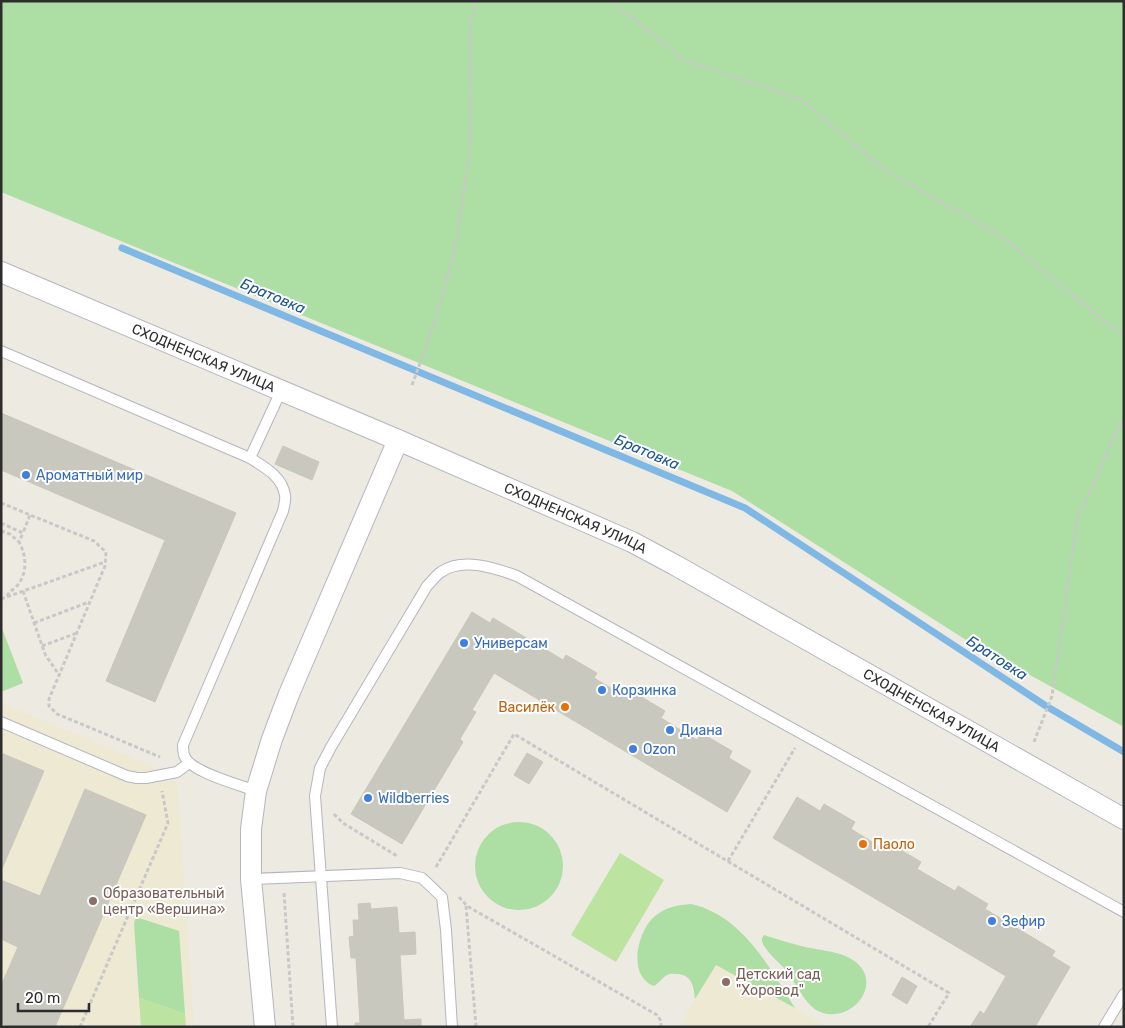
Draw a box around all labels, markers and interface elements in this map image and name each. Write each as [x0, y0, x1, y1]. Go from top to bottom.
water label: Братовка [238, 274, 308, 318]
street label: СХОДНЕНСКАЯ УЛИЦА [129, 320, 278, 396]
water label: Братовка [612, 430, 682, 474]
place label: Ароматный мир [36, 467, 143, 484]
marker: Ароматный мир [20, 469, 32, 481]
street label: СХОДНЕНСКАЯ УЛИЦА [501, 479, 650, 558]
water label: Братовка [963, 632, 1031, 684]
place label: Универсам [474, 635, 548, 652]
marker: Универсам [458, 637, 470, 649]
street label: СХОДНЕНСКАЯ УЛИЦА [860, 665, 1003, 756]
place label: Корзинка [612, 682, 676, 699]
marker: Корзинка [596, 684, 608, 696]
place label: Василёк [498, 699, 555, 716]
marker: Василёк [559, 701, 571, 713]
place label: Диана [680, 722, 722, 739]
marker: Диана [664, 724, 676, 736]
place label: Ozon [643, 741, 676, 758]
marker: Ozon [627, 743, 639, 755]
place label: Wildberries [378, 790, 450, 807]
marker: Wildberries [362, 792, 374, 804]
place label: Паоло [873, 836, 915, 853]
marker: Паоло [857, 838, 869, 850]
place label: Образовательный центр «Вершина» [103, 885, 225, 918]
marker: Образовательный центр «Вершина» [87, 895, 99, 907]
place label: Зефир [1002, 913, 1045, 930]
marker: Зефир [986, 915, 998, 927]
place label: Детский сад "Хоровод" [736, 966, 821, 999]
marker: Детский сад "Хоровод" [720, 976, 732, 988]
scale bar [18, 980, 89, 1012]
text: 20 m [25, 989, 60, 1007]

